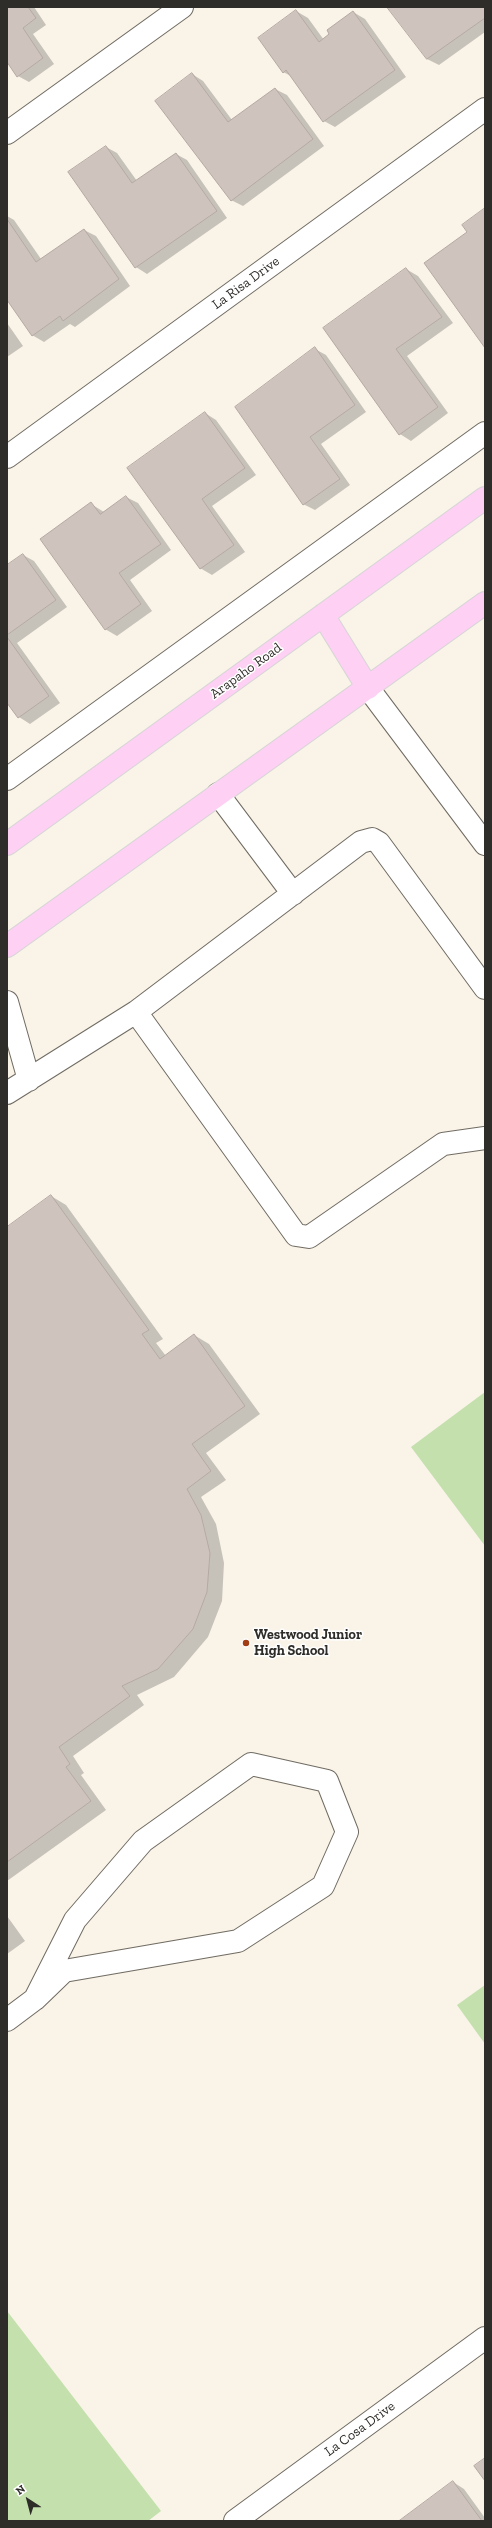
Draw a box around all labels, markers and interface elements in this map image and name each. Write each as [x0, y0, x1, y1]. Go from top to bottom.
street label: La Risa Drive [209, 253, 283, 313]
street label: Arapaho Road [207, 639, 285, 703]
place label: Westwood Junior High School [254, 1627, 362, 1660]
marker: Westwood Junior High School [241, 1638, 251, 1648]
street label: La Cosa Drive [322, 2398, 398, 2460]
north arrow [8, 2480, 48, 2520]
text: N [13, 2482, 28, 2498]

